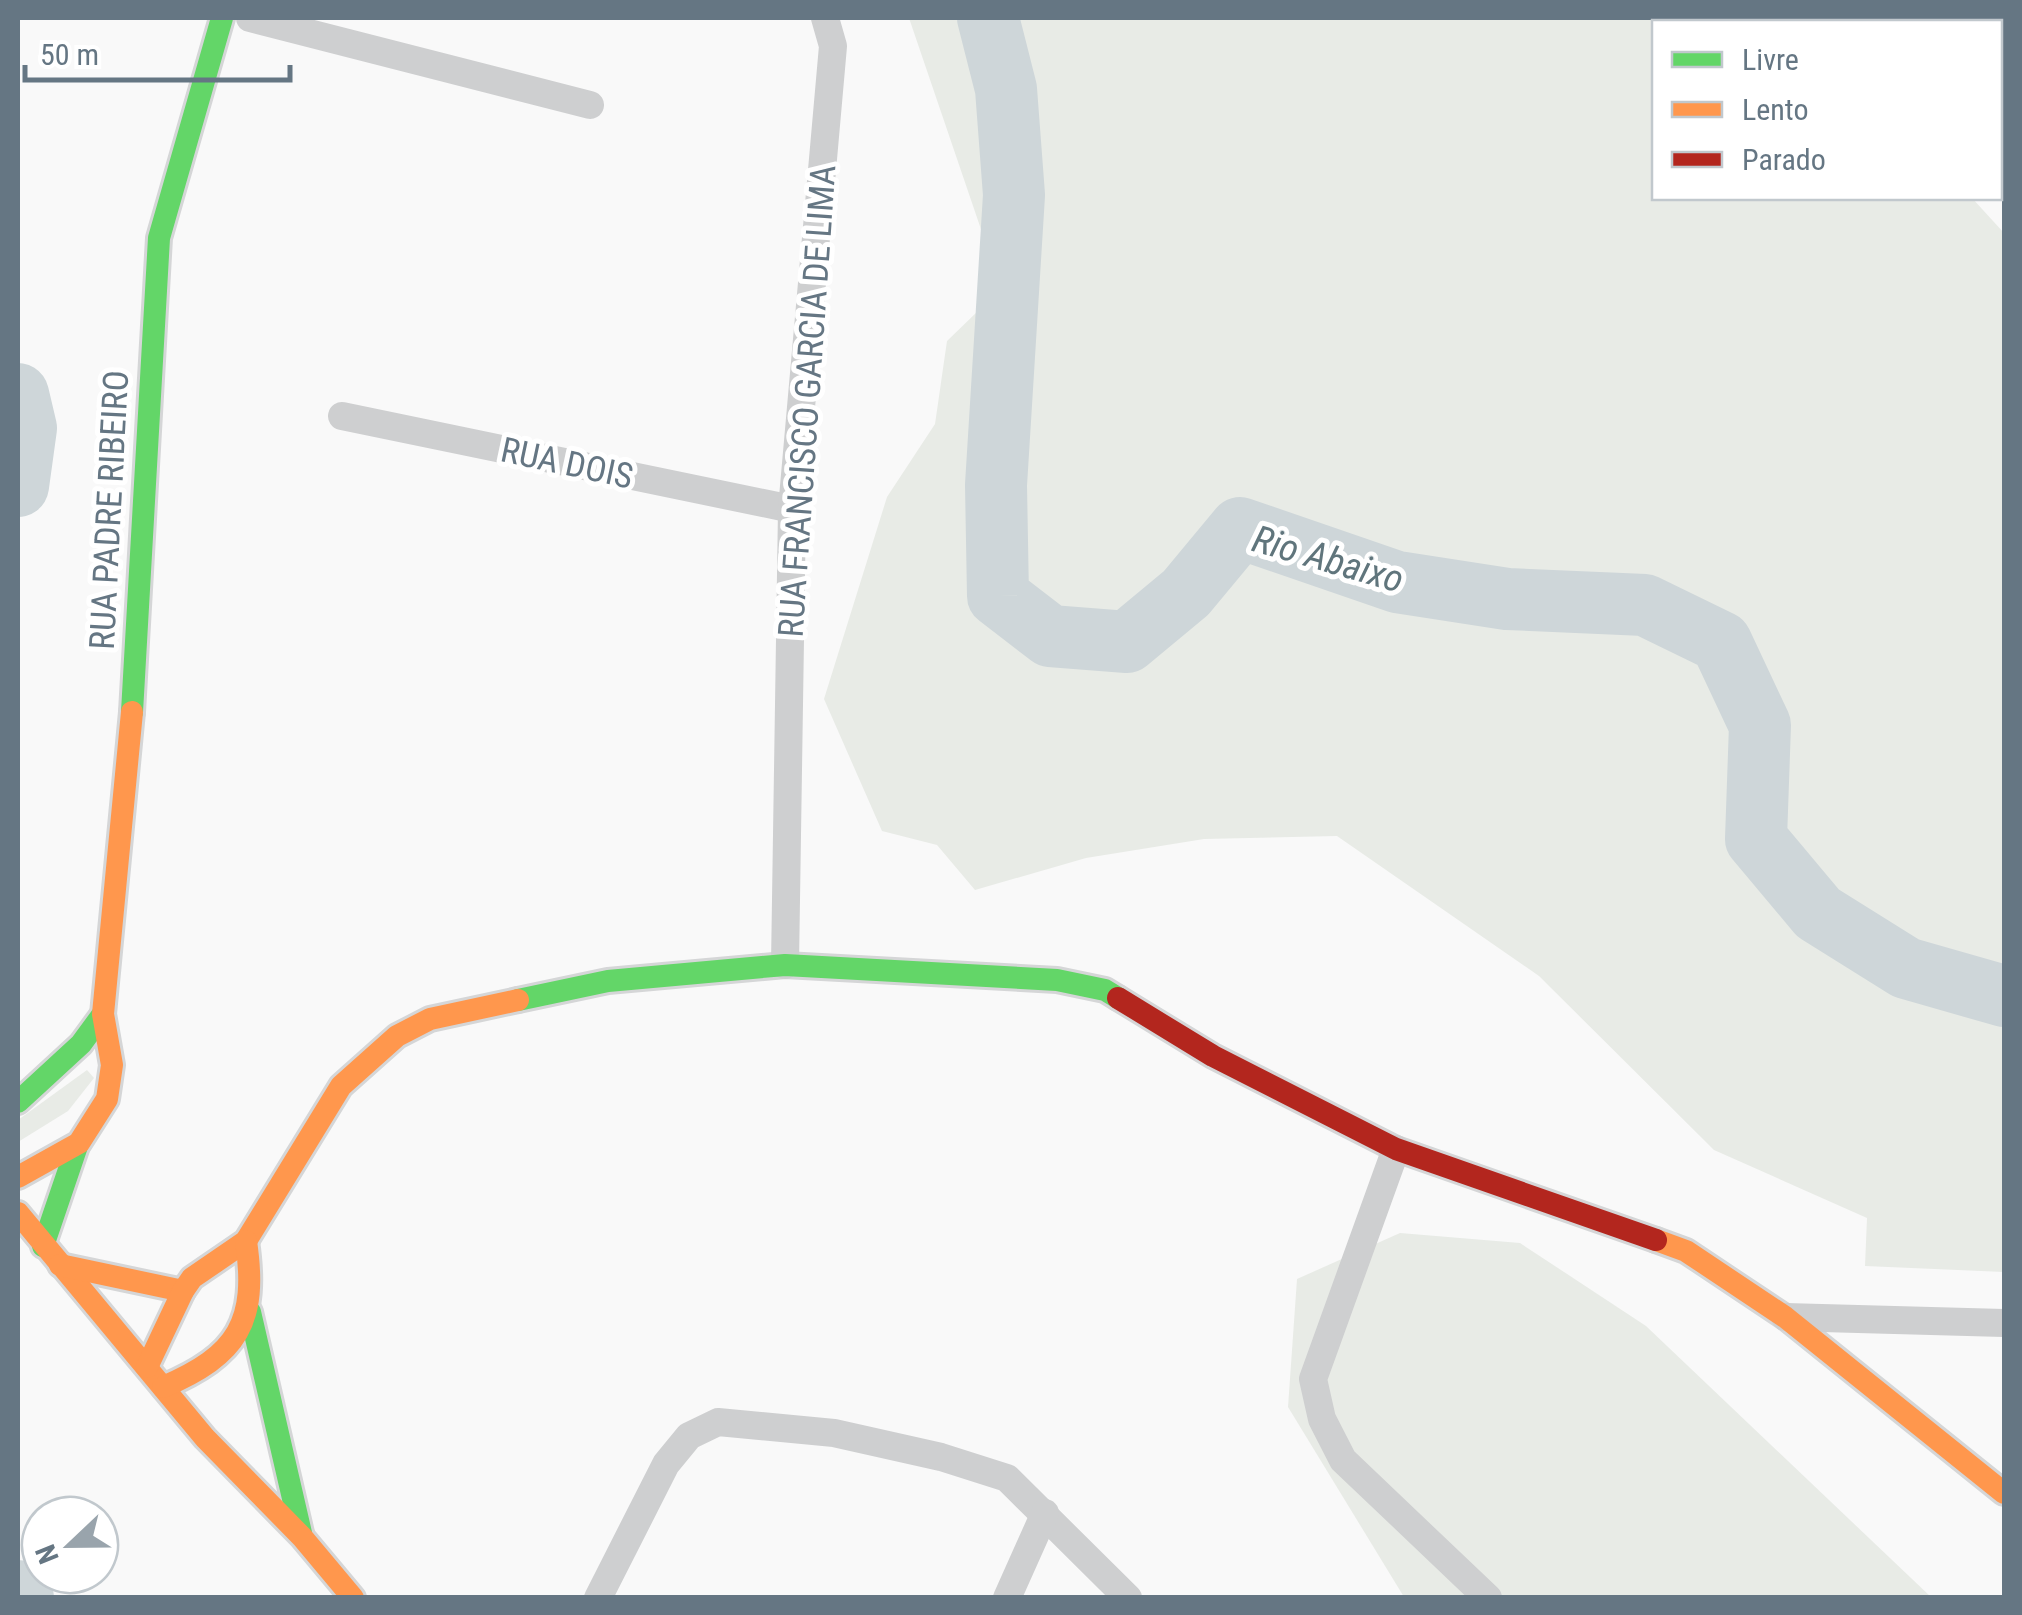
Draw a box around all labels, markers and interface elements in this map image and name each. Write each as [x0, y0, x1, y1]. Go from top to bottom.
scale bar [25, 20, 290, 82]
legend [1652, 20, 2002, 200]
text: 50 m [40, 37, 99, 72]
text: Livre [1742, 42, 1799, 77]
text: Lento [1742, 92, 1809, 127]
text: Parado [1742, 142, 1826, 177]
street label: RUA FRANCISCO GARCIA DE LIMA [771, 164, 844, 639]
street label: RUA PADRE RIBEIRO [82, 369, 137, 651]
street label: RUA DOIS [497, 430, 637, 497]
water label: Rio Abaixo [1247, 516, 1409, 602]
north arrow [20, 1495, 120, 1595]
text: N [29, 1540, 66, 1568]

